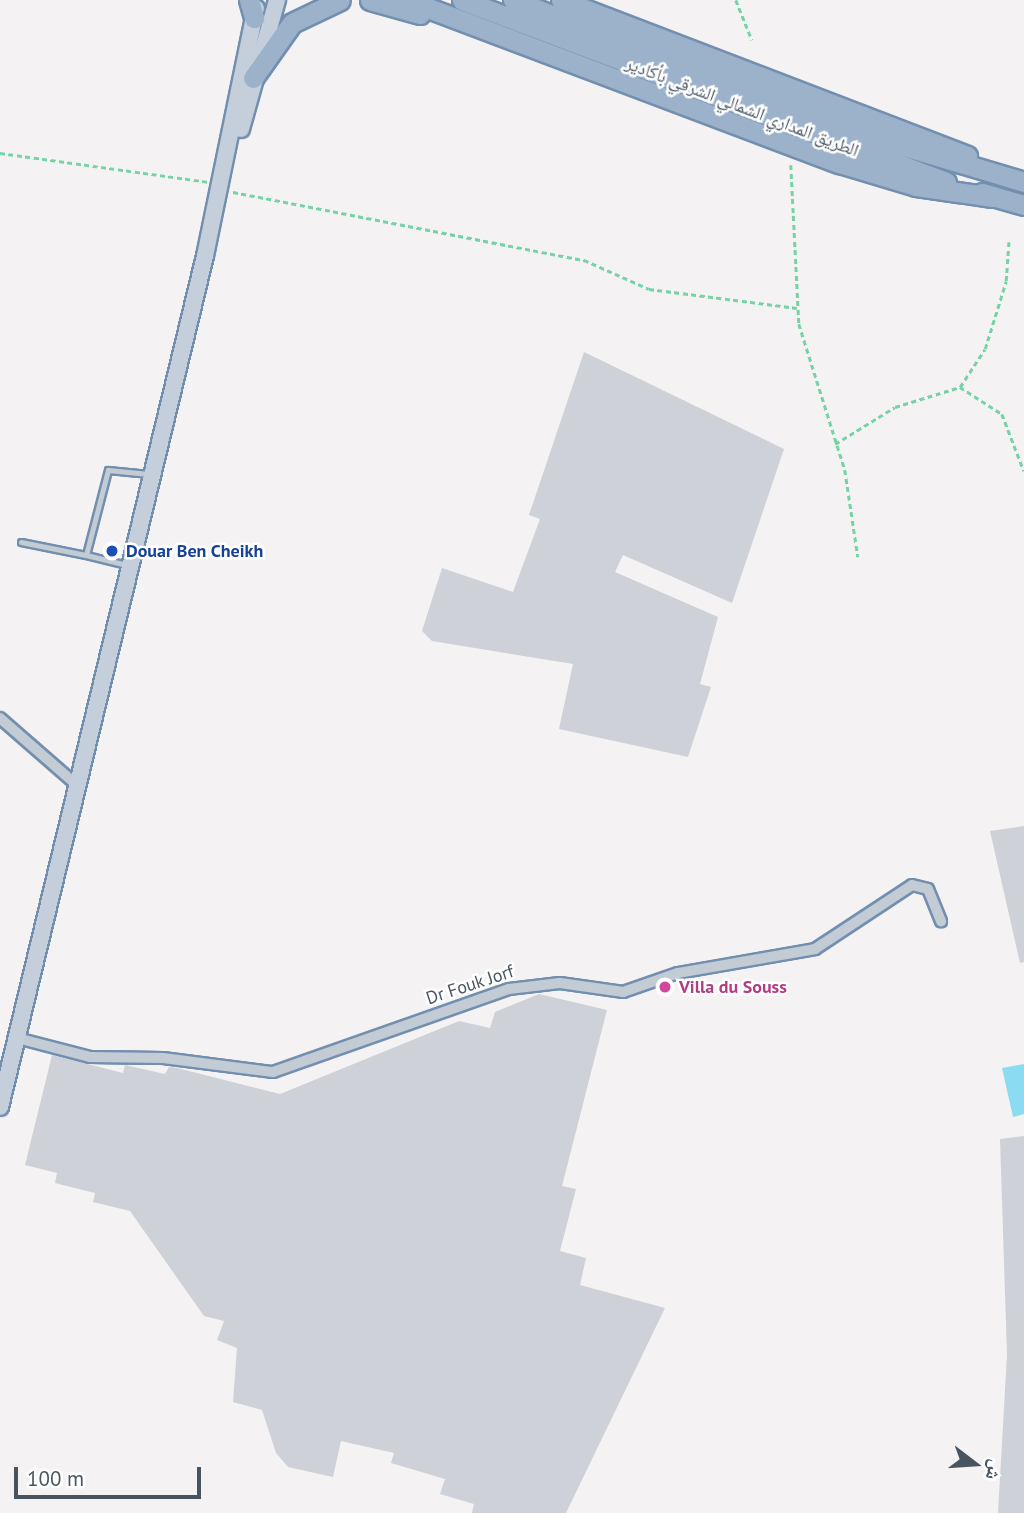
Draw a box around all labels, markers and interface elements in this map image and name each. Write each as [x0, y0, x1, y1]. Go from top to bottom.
street label: الطريق المداري الشمالي الشرقي بأكادير [622, 52, 862, 162]
place label: Douar Ben Cheikh [126, 540, 263, 562]
marker: Douar Ben Cheikh [104, 543, 120, 559]
street label: Dr Fouk Jorf [423, 961, 517, 1009]
place label: Villa du Souss [679, 976, 787, 998]
marker: Villa du Souss [657, 979, 673, 995]
north arrow [940, 1429, 1010, 1499]
scale bar [18, 1454, 205, 1498]
text: ش [981, 1457, 1010, 1483]
text: 100 m [27, 1465, 84, 1492]

